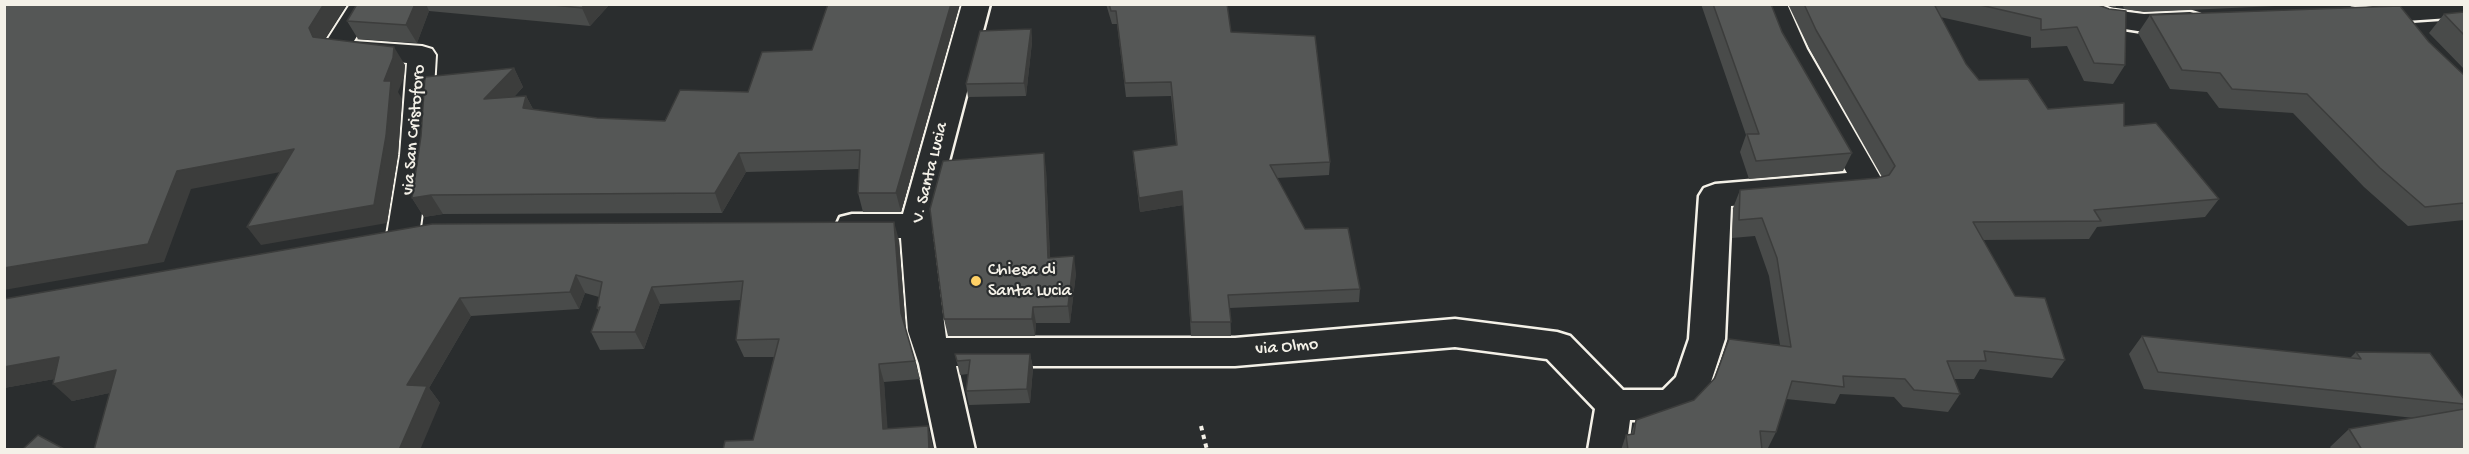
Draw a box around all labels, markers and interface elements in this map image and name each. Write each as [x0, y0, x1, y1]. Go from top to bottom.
street label: via San Cristoforo [399, 64, 431, 196]
street label: V. Santa Lucia [908, 120, 954, 226]
place label: Chiesa di Santa Lucia [988, 260, 1072, 302]
marker: Chiesa di Santa Lucia [969, 274, 983, 288]
street label: via Olmo [1255, 334, 1319, 362]

